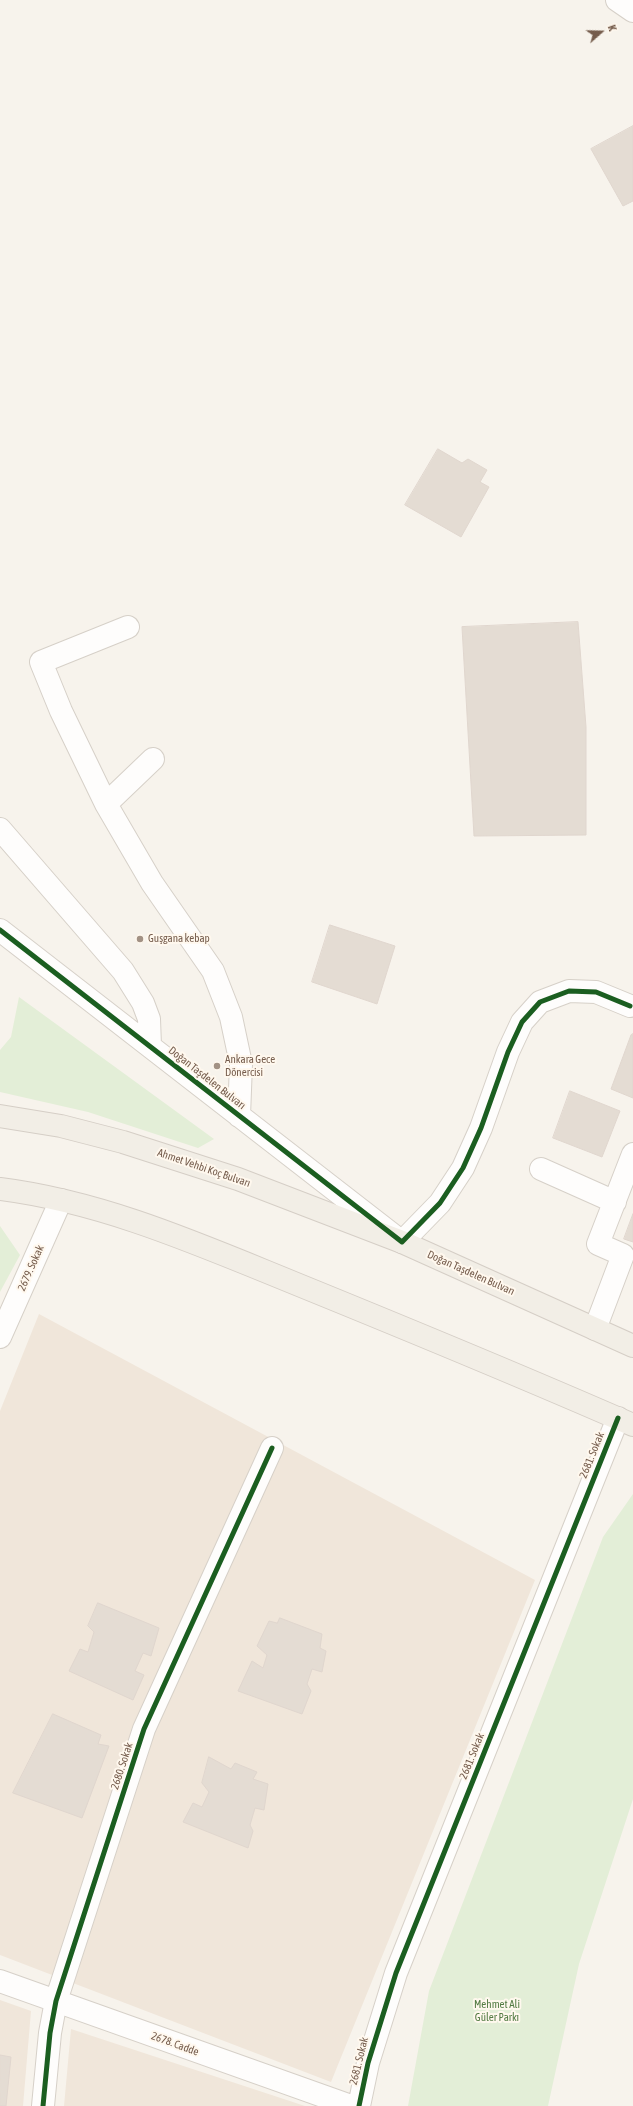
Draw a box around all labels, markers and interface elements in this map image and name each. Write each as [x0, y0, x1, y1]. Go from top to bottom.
north arrow [581, 12, 621, 52]
text: K [606, 23, 619, 32]
place label: Guşgana kebap [148, 932, 210, 946]
marker: Guşgana kebap [135, 934, 145, 944]
street label: Doğan Taşdelen Bulvarı [166, 1044, 248, 1112]
place label: Ankara Gece Dönercisi [225, 1053, 275, 1079]
marker: Ankara Gece Dönercisi [212, 1061, 222, 1071]
street label: Ahmet Vehbi Koç Bulvarı [156, 1146, 252, 1190]
street label: 2679. Sokak [15, 1243, 47, 1293]
street label: Doğan Taşdelen Bulvarı [425, 1248, 517, 1298]
street label: 2681. Sokak [577, 1430, 607, 1480]
street label: 2681. Sokak [457, 1731, 487, 1781]
street label: 2680. Sokak [108, 1741, 136, 1791]
park label: Mehmet Ali Güler Parkı [474, 1998, 520, 2024]
street label: 2678. Cadde [149, 2029, 201, 2059]
street label: 2681. Sokak [347, 2036, 371, 2086]

